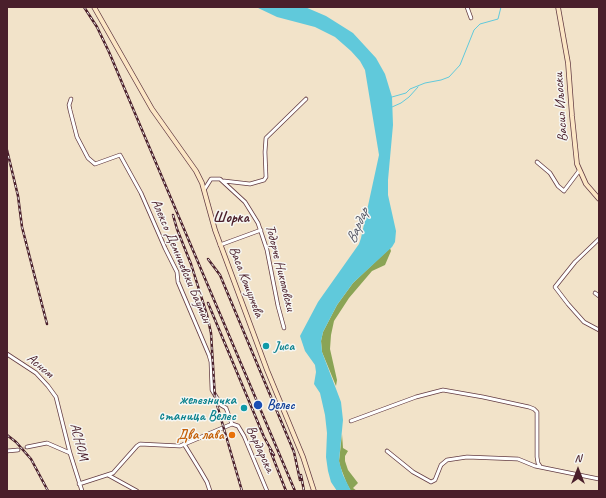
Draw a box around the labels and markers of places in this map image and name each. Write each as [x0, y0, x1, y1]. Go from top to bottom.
place label: Juca [274, 338, 294, 354]
marker: Juca [261, 341, 271, 351]
place label: железничка станица Велес [159, 392, 236, 424]
place label: Велес [267, 397, 295, 413]
marker: Велес [252, 399, 264, 411]
marker: железничка станица Велес [239, 403, 249, 413]
place label: Два лава [177, 427, 224, 443]
marker: Два лава [227, 430, 237, 440]

